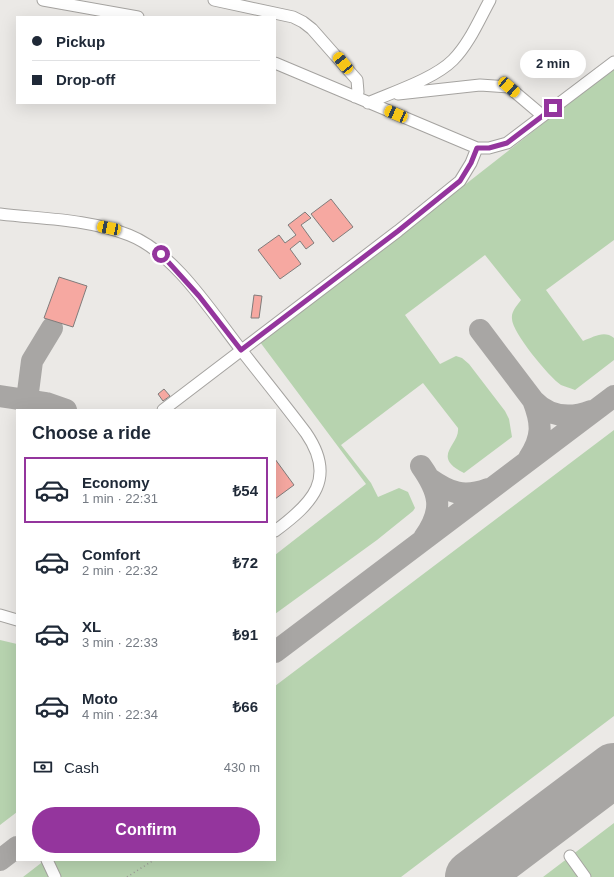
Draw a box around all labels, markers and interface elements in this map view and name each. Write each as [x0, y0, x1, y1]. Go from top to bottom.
text: Pickup [56, 33, 105, 50]
car [331, 50, 355, 76]
callout: 2 min [520, 50, 586, 78]
text: 2 min [536, 56, 570, 71]
text: Drop-off [56, 71, 115, 88]
car [496, 75, 522, 99]
route end [544, 99, 562, 117]
car [383, 104, 409, 124]
car [96, 220, 122, 236]
route start [152, 245, 170, 263]
text: Choose a ride [32, 423, 151, 443]
icon: car [34, 472, 70, 508]
text: Economy [82, 474, 150, 491]
text: ₺54 [233, 482, 258, 499]
text: 1 min · 22:31 [82, 491, 158, 506]
icon: car [34, 544, 70, 580]
text: Comfort [82, 546, 140, 563]
text: ₺72 [233, 554, 258, 571]
text: 2 min · 22:32 [82, 563, 158, 578]
icon: car [34, 616, 70, 652]
text: XL [82, 618, 101, 635]
text: ₺91 [233, 626, 258, 643]
text: 3 min · 22:33 [82, 635, 158, 650]
icon: car [34, 688, 70, 724]
text: Moto [82, 690, 118, 707]
text: ₺66 [233, 698, 258, 715]
text: 4 min · 22:34 [82, 707, 158, 722]
icon: cash [32, 756, 54, 778]
text: Cash [64, 759, 99, 776]
text: 430 m [224, 760, 260, 775]
button: Confirm [32, 807, 260, 853]

